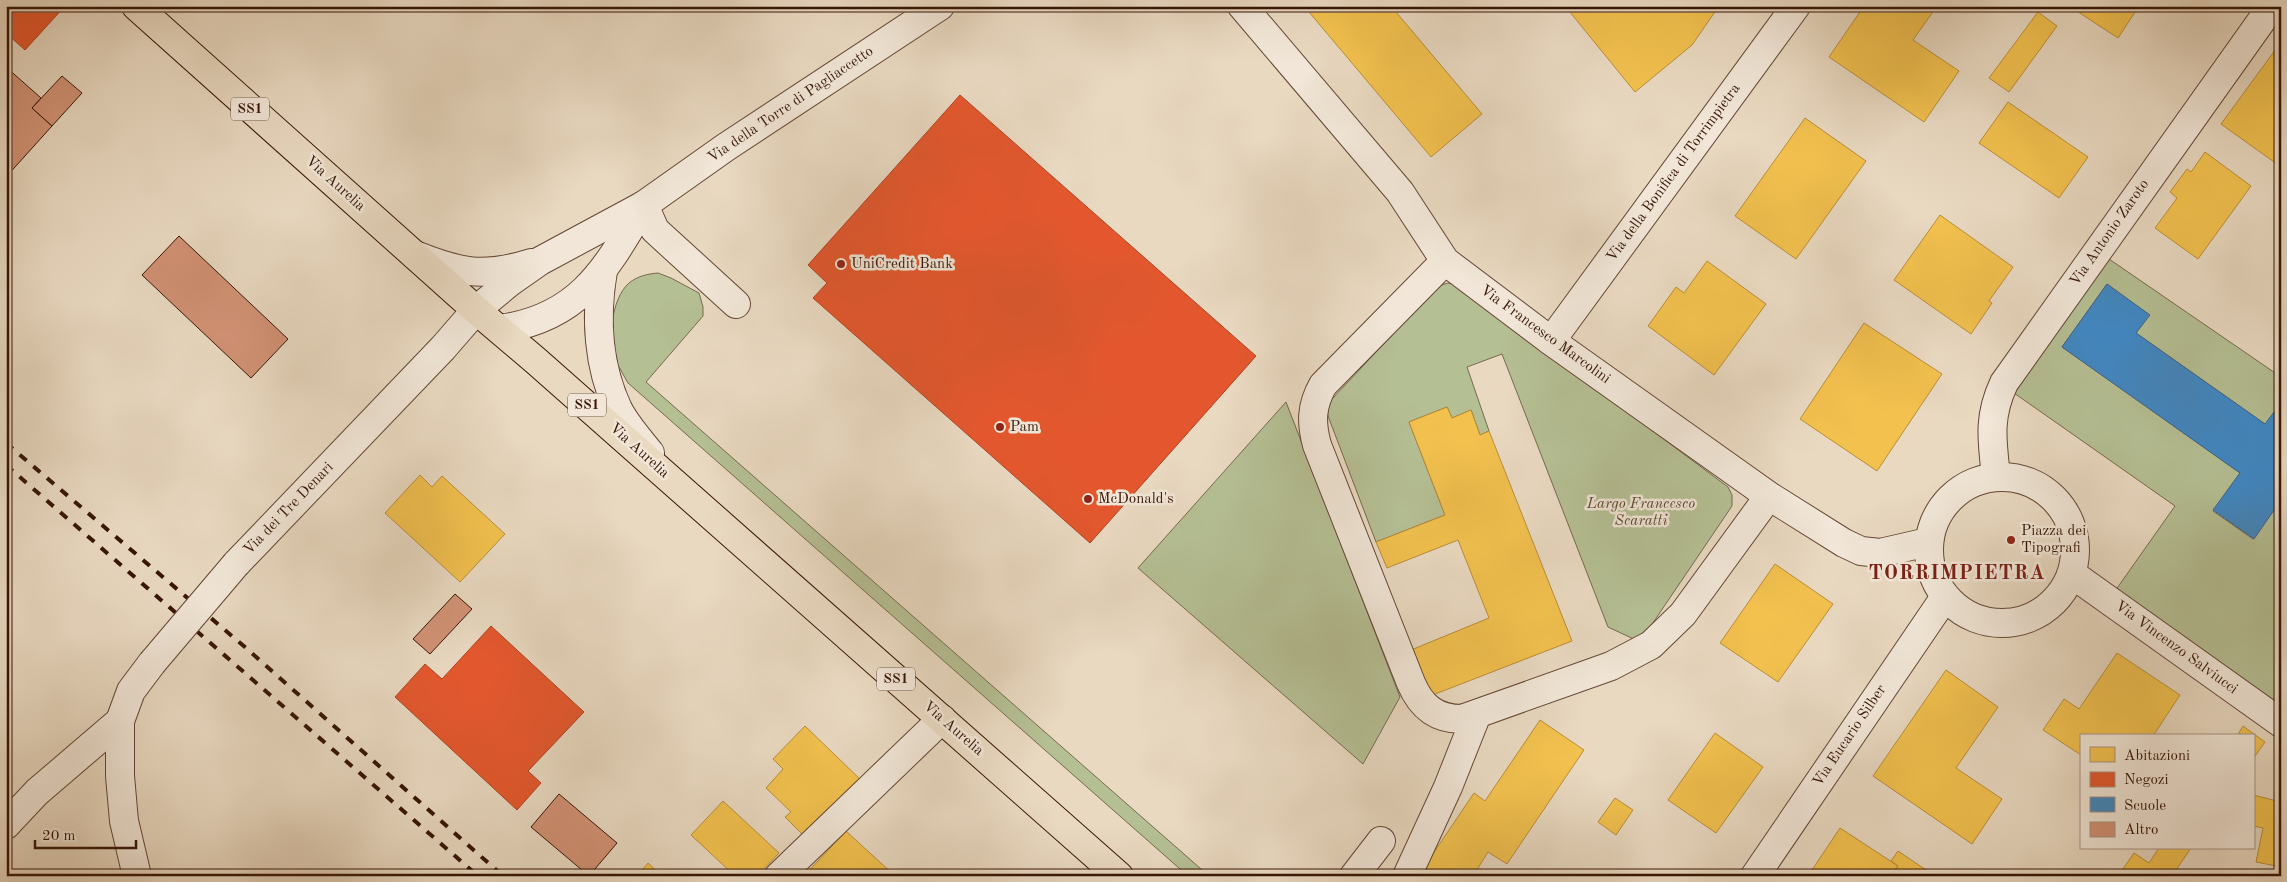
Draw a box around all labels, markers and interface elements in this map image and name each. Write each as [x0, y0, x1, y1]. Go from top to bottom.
street label: Via della Torre di Pagliaccetto [706, 44, 876, 166]
street label: Via della Bonifica di Torrimpietra [1604, 81, 1744, 265]
road number: SS1 [231, 98, 269, 120]
street label: Via Aurelia [302, 153, 368, 215]
street label: Via Antonio Zaroto [2068, 177, 2152, 289]
place label: UniCredit Bank [851, 257, 953, 272]
marker: UniCredit Bank [835, 258, 847, 270]
street label: Via Francesco Marcolini [1477, 283, 1613, 387]
road number: SS1 [568, 394, 606, 416]
street label: Via Aurelia [606, 420, 672, 482]
place label: Pam [1010, 420, 1039, 435]
marker: Pam [994, 421, 1006, 433]
street label: Via dei Tre Denari [241, 460, 337, 558]
place label: McDonald's [1098, 492, 1174, 507]
marker: McDonald's [1082, 493, 1094, 505]
park label: Largo Francesco Scaratti [1586, 497, 1695, 529]
place label: Piazza dei Tipografi [2021, 524, 2086, 556]
marker: Piazza dei Tipografi [2005, 534, 2017, 546]
district label: TORRIMPIETRA [1869, 564, 2046, 584]
street label: Via Vincenzo Salviucci [2112, 599, 2240, 697]
road number: SS1 [877, 668, 915, 691]
street label: Via Eucario Silber [1811, 683, 1889, 789]
street label: Via Aurelia [920, 699, 987, 760]
legend [2080, 734, 2254, 850]
text: Abitazioni [2124, 749, 2190, 764]
text: Negozi [2124, 773, 2169, 788]
text: Scuole [2124, 799, 2166, 814]
scale bar [35, 817, 136, 849]
text: Altro [2124, 823, 2158, 838]
text: 20 m [42, 829, 76, 844]

